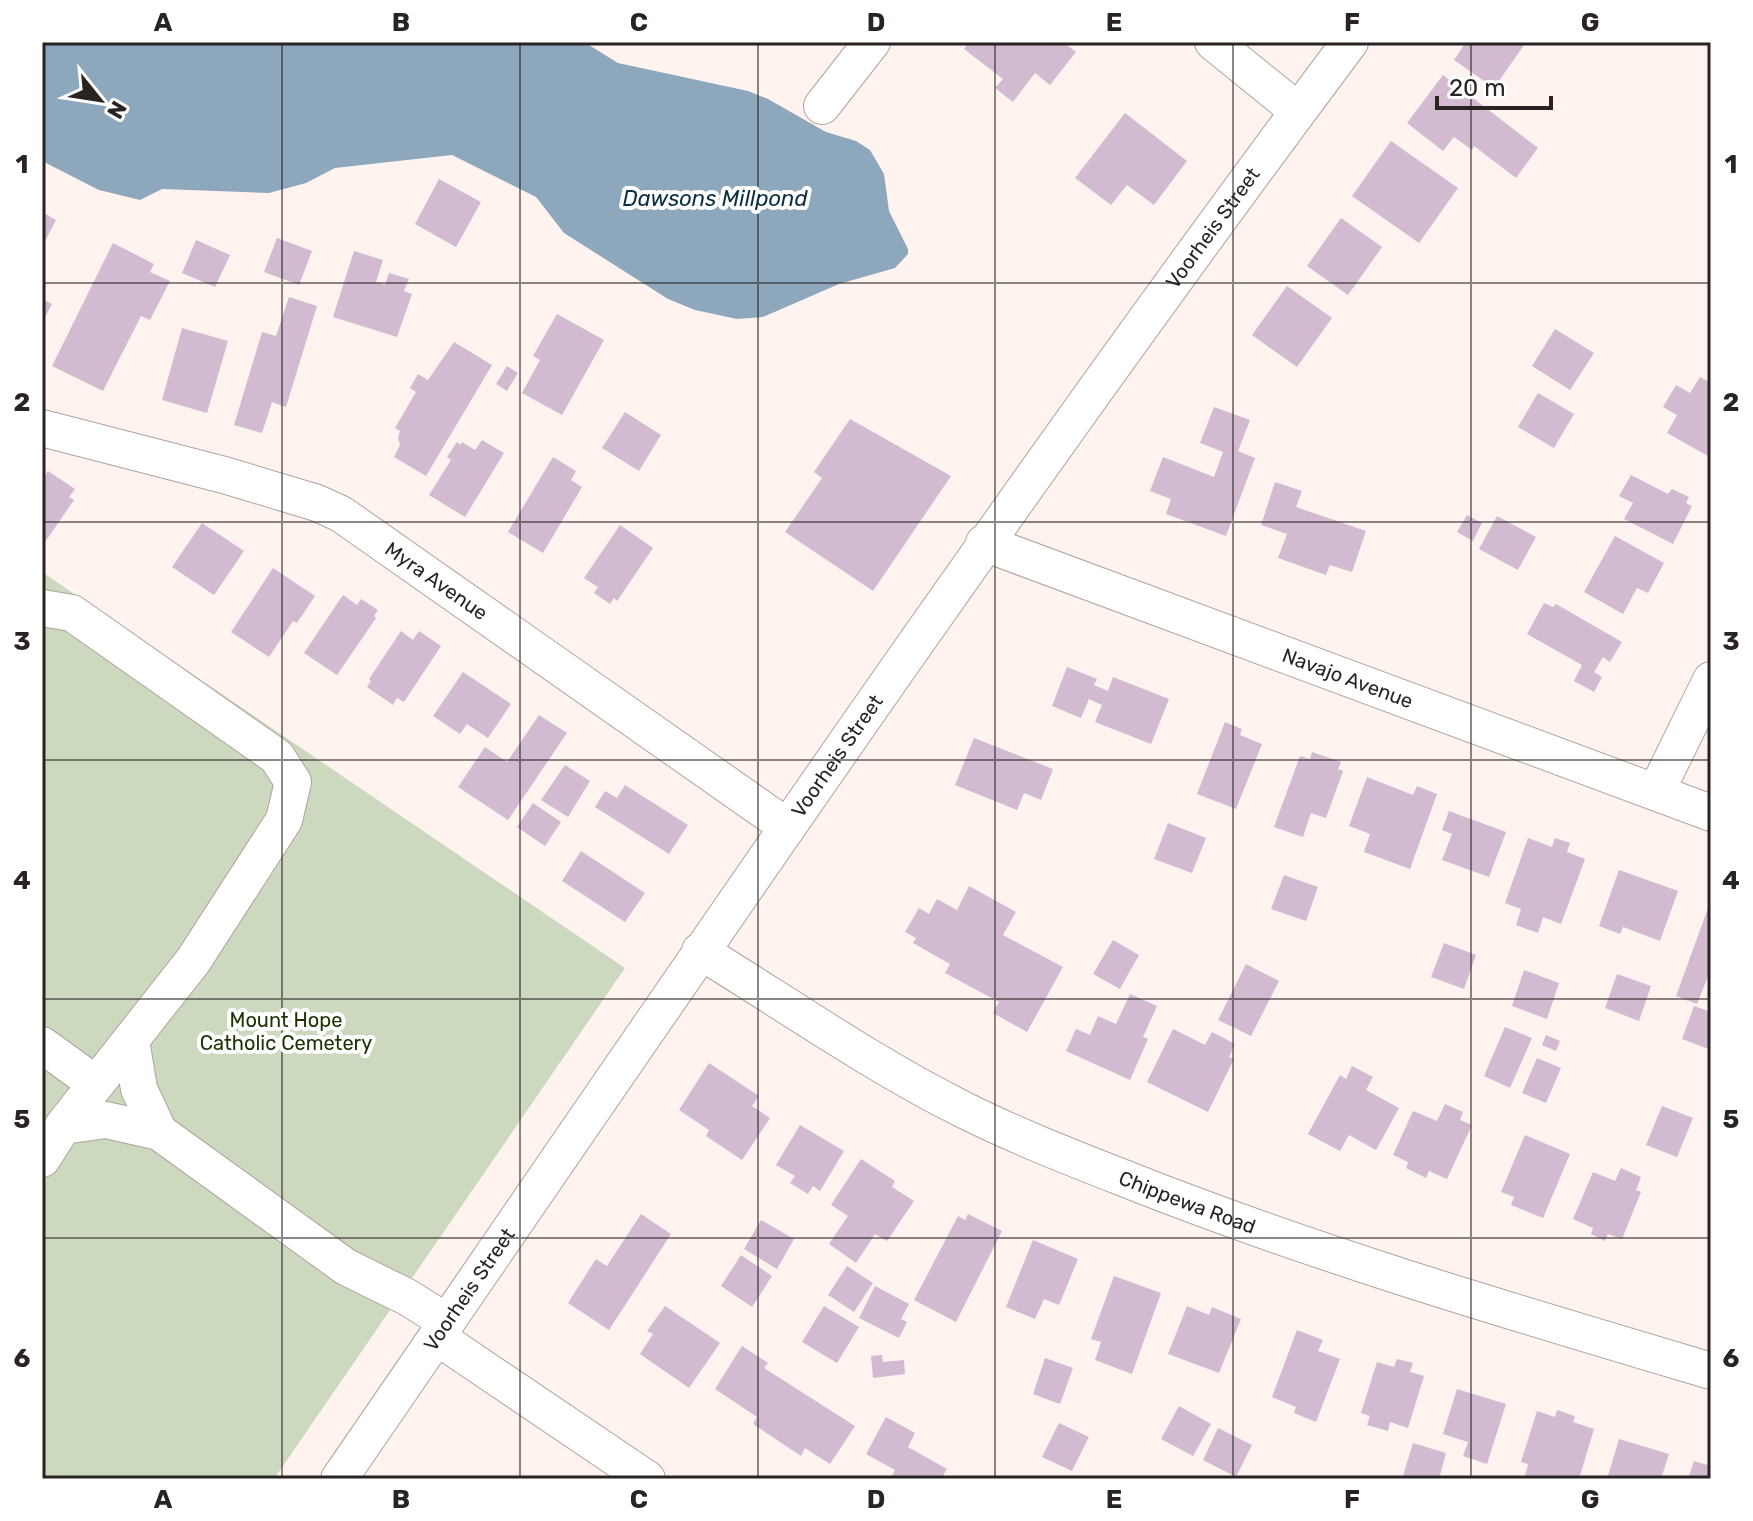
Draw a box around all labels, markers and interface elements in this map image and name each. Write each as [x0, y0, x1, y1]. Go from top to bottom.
text: A [154, 7, 173, 38]
text: B [392, 7, 410, 38]
text: C [630, 7, 648, 38]
text: D [867, 7, 885, 38]
text: E [1106, 7, 1122, 38]
text: F [1344, 7, 1360, 38]
text: G [1581, 7, 1599, 38]
north arrow [60, 60, 140, 140]
scale bar [1437, 60, 1551, 110]
text: 20 m [1449, 74, 1506, 102]
text: N [101, 96, 133, 123]
text: 1 [16, 149, 28, 180]
text: 1 [1725, 149, 1737, 180]
street label: Voorheis Street [1161, 163, 1265, 293]
water label: Dawsons Millpond [623, 185, 808, 212]
text: 2 [14, 387, 30, 418]
text: 2 [1723, 387, 1739, 418]
street label: Myra Avenue [380, 537, 492, 625]
text: 3 [13, 626, 31, 657]
text: 3 [1722, 626, 1740, 657]
street label: Navajo Avenue [1279, 643, 1416, 713]
street label: Voorheis Street [786, 690, 888, 822]
text: 4 [13, 865, 31, 896]
text: 4 [1722, 865, 1740, 896]
park label: Mount Hope Catholic Cemetery [200, 1008, 372, 1055]
text: 5 [14, 1104, 30, 1135]
text: 5 [1723, 1104, 1739, 1135]
street label: Chippewa Road [1116, 1165, 1259, 1239]
street label: Voorheis Street [419, 1223, 520, 1355]
text: 6 [14, 1343, 31, 1374]
text: 6 [1723, 1343, 1740, 1374]
text: A [154, 1484, 173, 1515]
text: B [392, 1484, 410, 1515]
text: C [630, 1484, 648, 1515]
text: D [867, 1484, 885, 1515]
text: E [1106, 1484, 1122, 1515]
text: F [1344, 1484, 1360, 1515]
text: G [1581, 1484, 1599, 1515]

